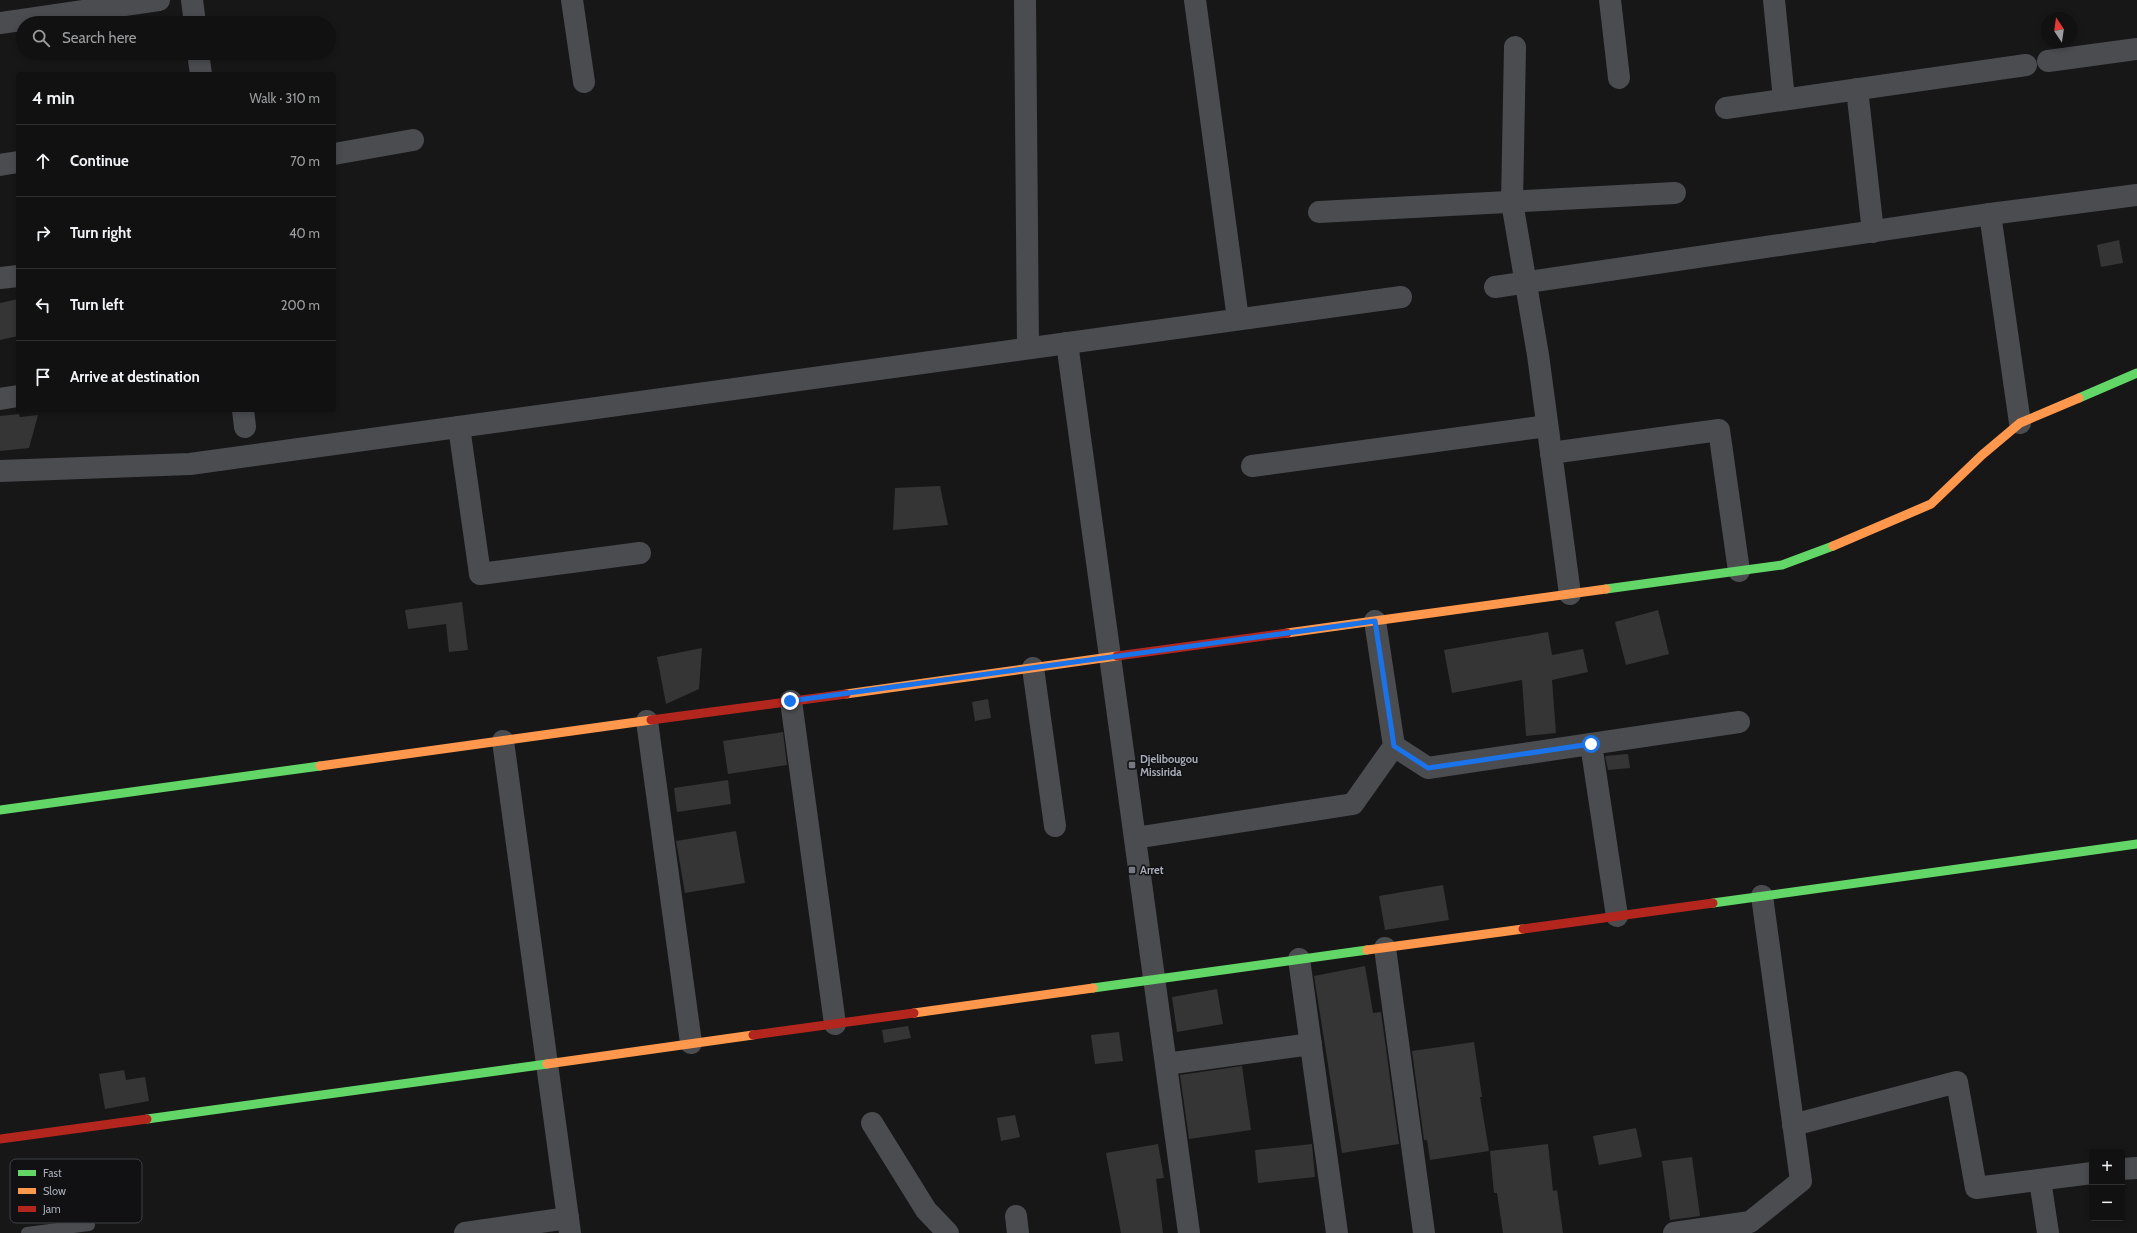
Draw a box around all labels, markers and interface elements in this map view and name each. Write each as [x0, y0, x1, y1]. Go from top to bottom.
north arrow [2041, 12, 2077, 48]
search box [16, 16, 336, 60]
icon: search [30, 27, 52, 49]
text: Search here [62, 29, 137, 47]
text: 4 min [32, 88, 75, 108]
text: Walk · 310 m [249, 90, 320, 106]
icon: ahead [32, 150, 54, 172]
text: Continue [70, 152, 129, 170]
text: 70 m [290, 153, 320, 169]
icon: right [32, 222, 54, 244]
text: Turn right [70, 224, 131, 242]
text: 40 m [289, 225, 320, 241]
icon: left [32, 294, 54, 316]
text: Turn left [70, 296, 124, 314]
text: 200 m [281, 297, 320, 313]
icon: arrive [32, 366, 54, 388]
text: Arrive at destination [70, 368, 200, 386]
route end [781, 692, 799, 710]
route start [1582, 735, 1600, 753]
place label: Djelibougou Missirida [1140, 752, 1198, 779]
marker: Djelibougou Missirida [1127, 760, 1137, 770]
place label: Arret [1140, 863, 1164, 877]
marker: Arret [1127, 865, 1137, 875]
map controls [2089, 1149, 2125, 1221]
button: + [2089, 1149, 2125, 1185]
legend [10, 1159, 142, 1223]
text: Fast [43, 1166, 62, 1180]
text: Slow [43, 1184, 66, 1198]
button: − [2089, 1185, 2125, 1221]
text: Jam [42, 1202, 61, 1216]

